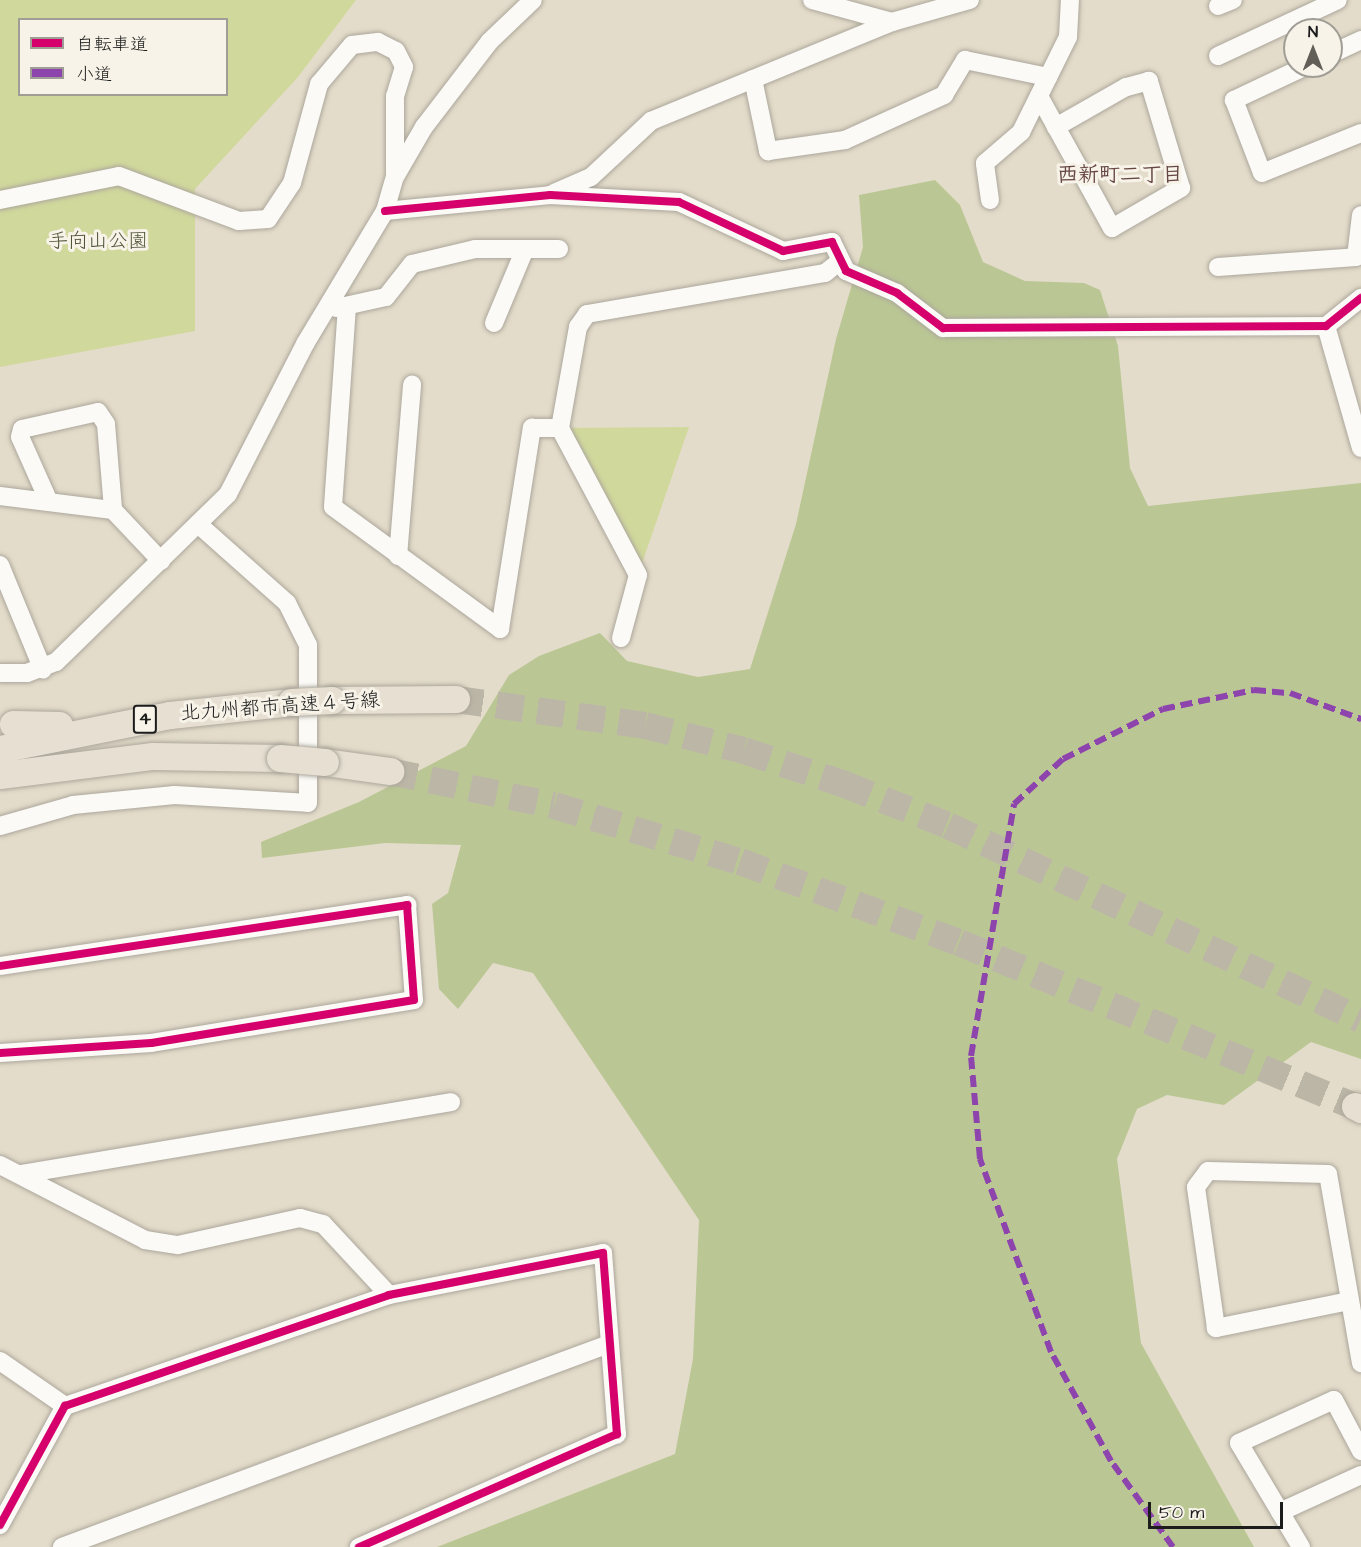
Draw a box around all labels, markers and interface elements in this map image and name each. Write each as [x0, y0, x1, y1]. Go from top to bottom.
legend [18, 18, 228, 96]
north arrow [1283, 18, 1343, 78]
text: N [1308, 21, 1318, 43]
text: 自転車道 [76, 32, 148, 57]
text: 小道 [76, 62, 112, 87]
district label: 西新町二丁目 [1057, 162, 1183, 188]
park label: 手向山公園 [48, 229, 148, 253]
street label: 北九州都市高速４号線 [179, 688, 381, 726]
road number: 4 [132, 704, 158, 734]
scale bar [1151, 1490, 1286, 1528]
text: 50 m [1159, 1500, 1204, 1525]

